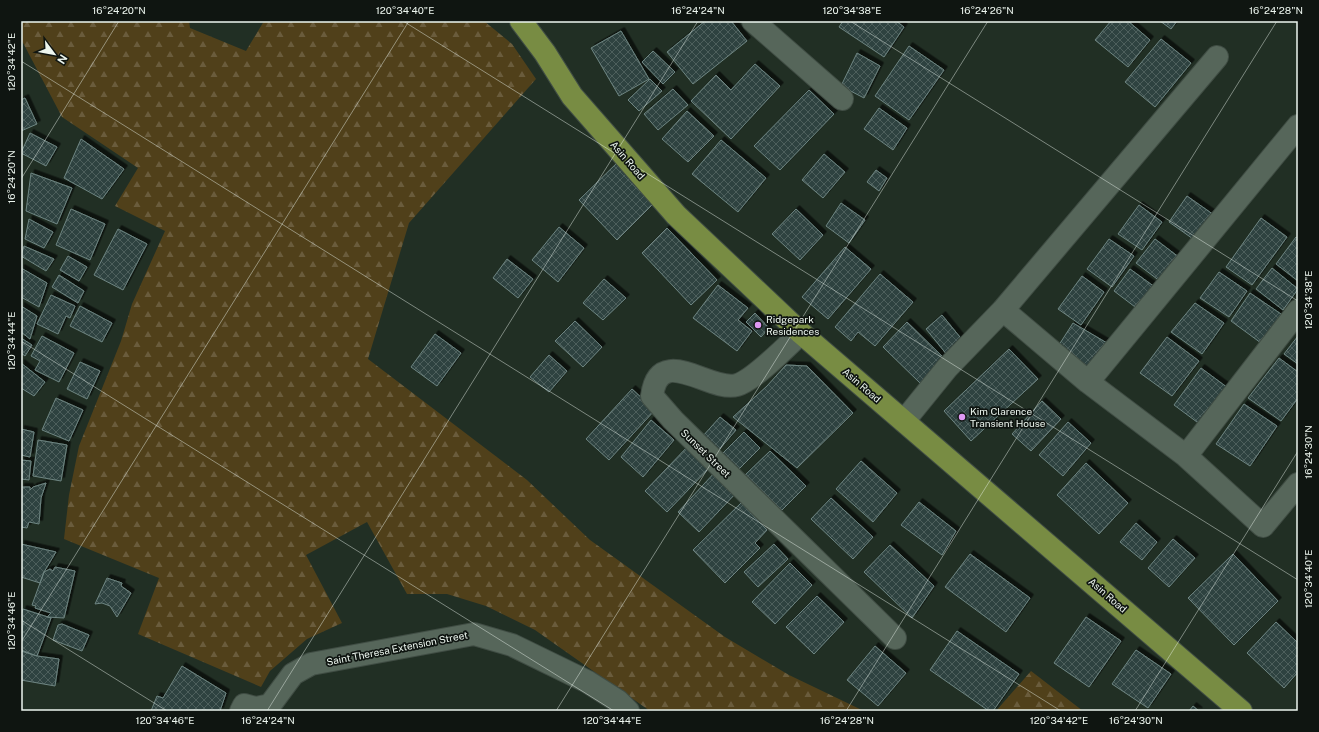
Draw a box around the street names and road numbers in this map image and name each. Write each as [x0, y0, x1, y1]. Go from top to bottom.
street label: Asin Road [608, 139, 648, 181]
street label: Asin Road [841, 365, 883, 405]
street label: Sunset Street [679, 426, 733, 480]
street label: Asin Road [1087, 575, 1129, 615]
street label: Saint Theresa Extension Street [325, 628, 469, 668]

